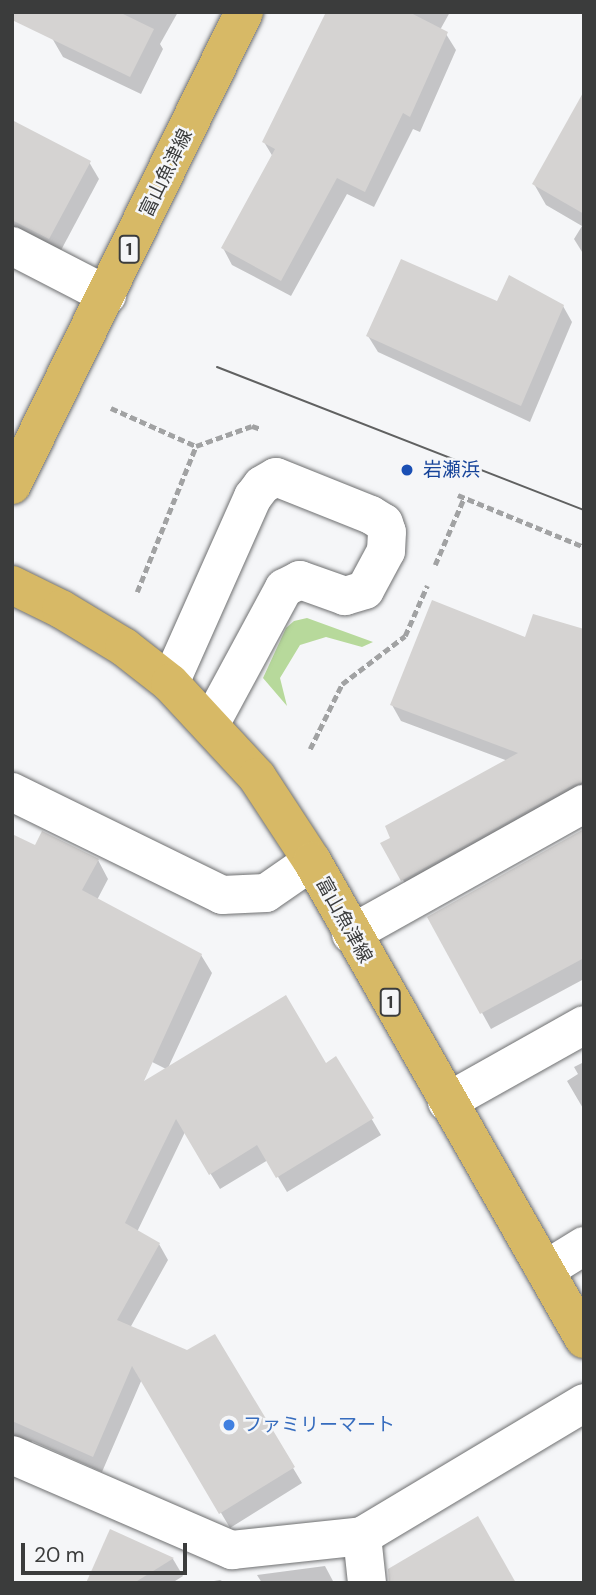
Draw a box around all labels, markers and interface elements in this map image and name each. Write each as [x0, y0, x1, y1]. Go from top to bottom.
street label: 富山魚津線 [135, 125, 197, 221]
road number: 1 [118, 234, 140, 264]
place label: 岩瀬浜 [423, 459, 480, 481]
marker: 岩瀬浜 [397, 460, 417, 480]
street label: 富山魚津線 [311, 873, 377, 967]
road number: 1 [380, 987, 400, 1016]
place label: ファミリーマート [243, 1414, 395, 1436]
marker: ファミリーマート [221, 1417, 237, 1433]
scale bar [24, 1528, 191, 1572]
text: 20 m [34, 1541, 85, 1569]

